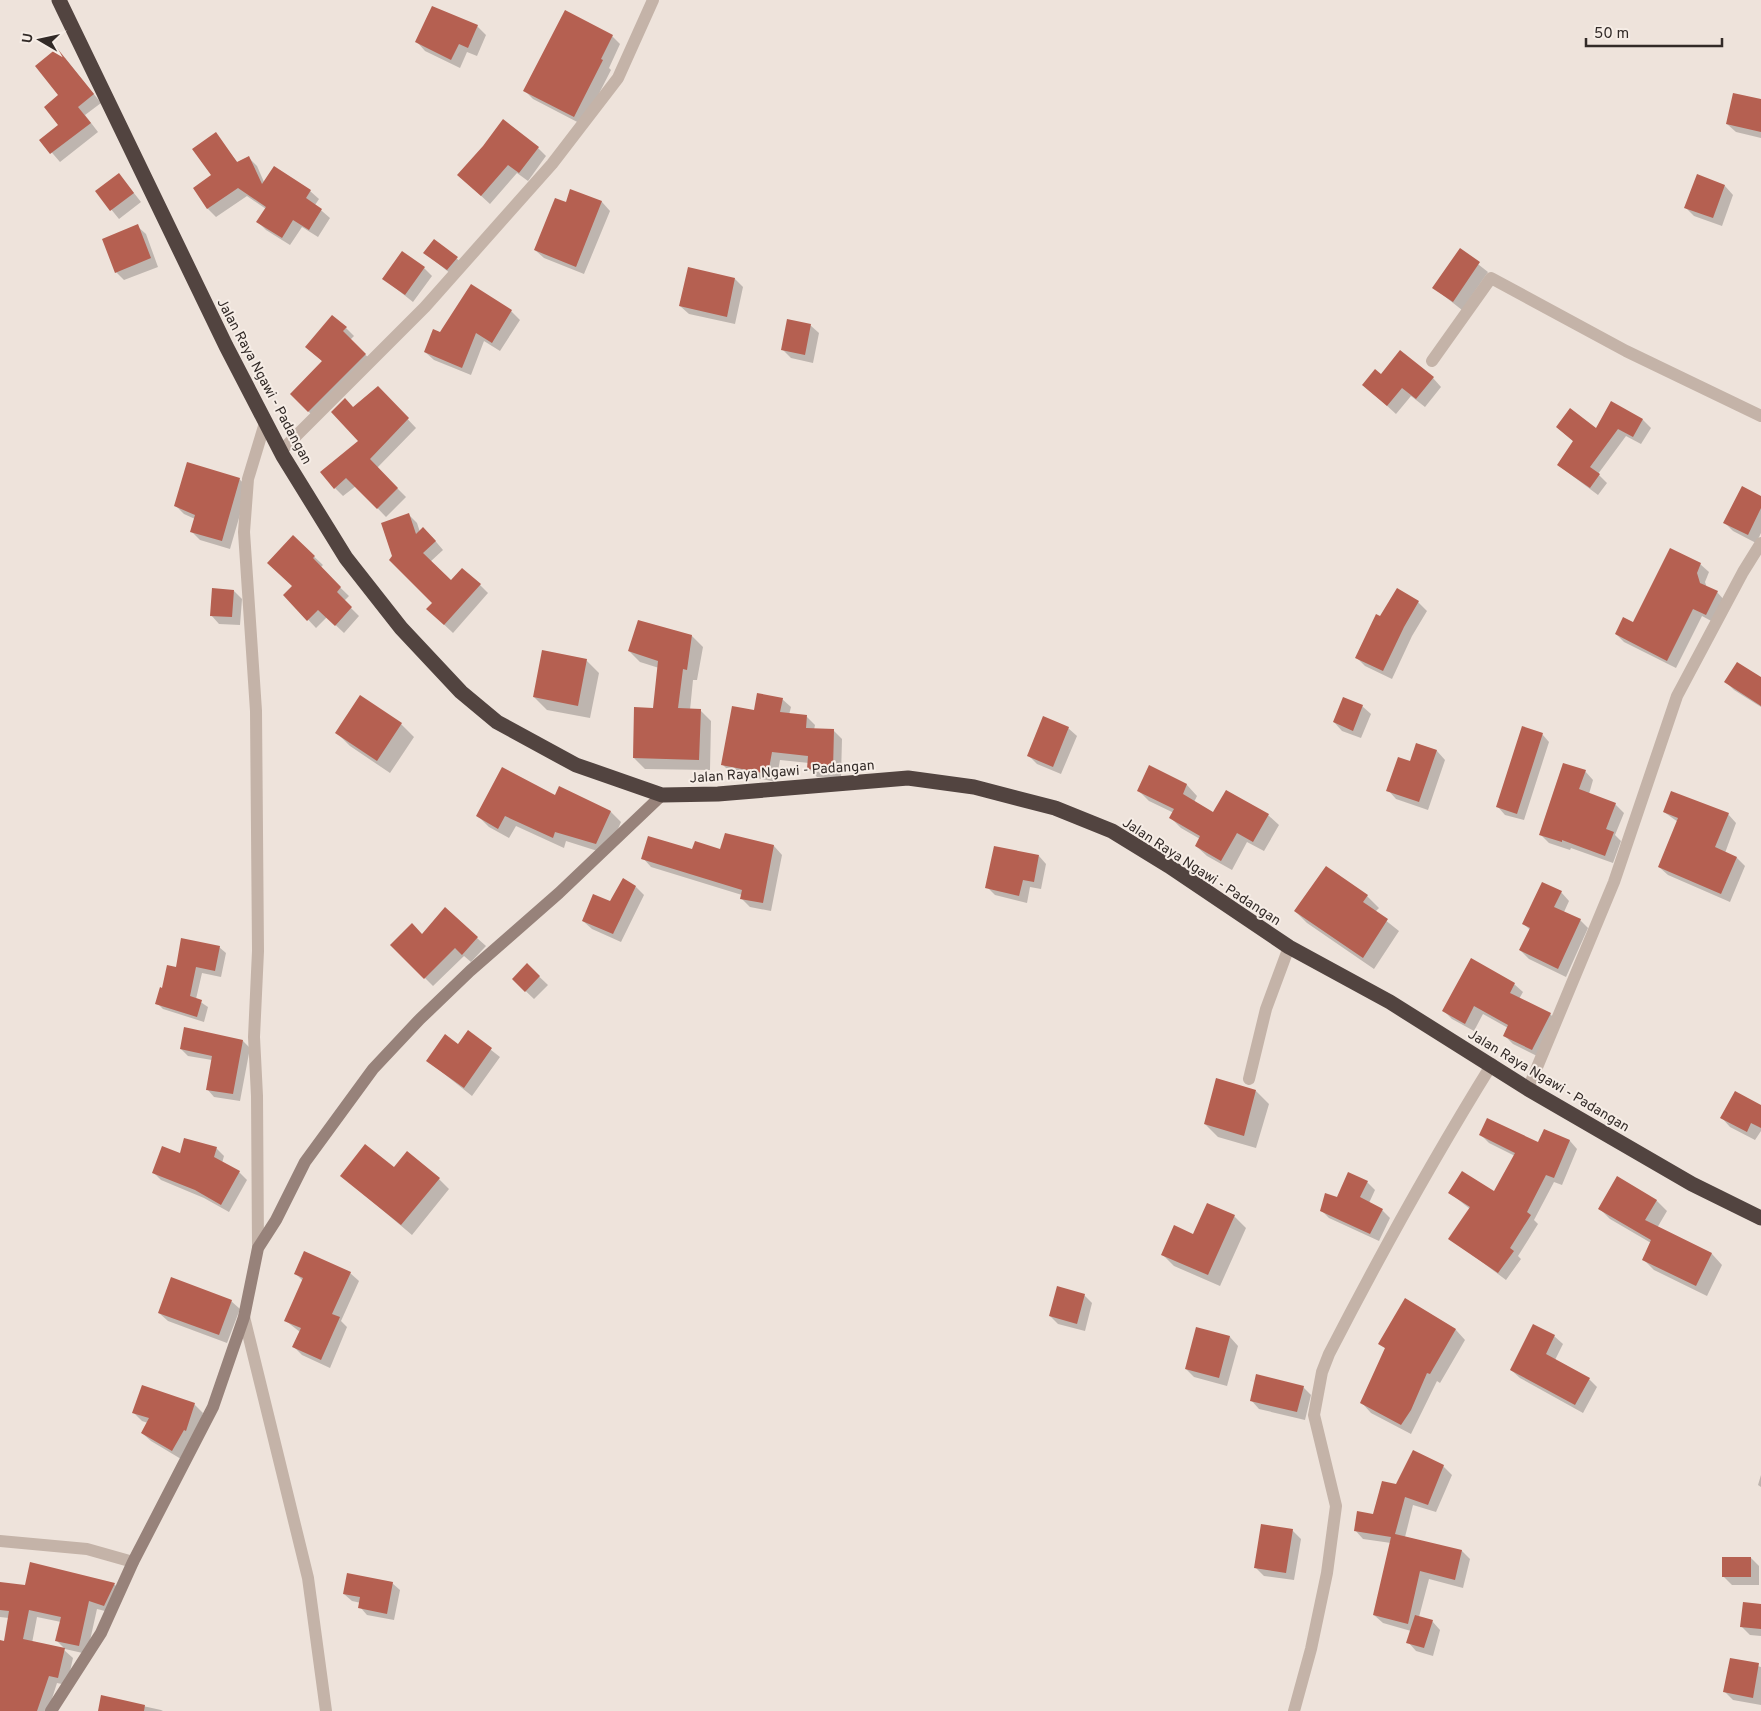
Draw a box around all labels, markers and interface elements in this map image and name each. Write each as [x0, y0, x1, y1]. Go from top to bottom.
north arrow [15, 15, 65, 65]
scale bar [1586, 15, 1722, 47]
text: 50 m [1594, 25, 1629, 44]
text: U [19, 32, 38, 44]
street label: Jalan Raya Ngawi - Padangan [213, 296, 315, 468]
street label: Jalan Raya Ngawi - Padangan [689, 758, 875, 787]
street label: Jalan Raya Ngawi - Padangan [1119, 815, 1284, 930]
street label: Jalan Raya Ngawi - Padangan [1464, 1026, 1632, 1136]

